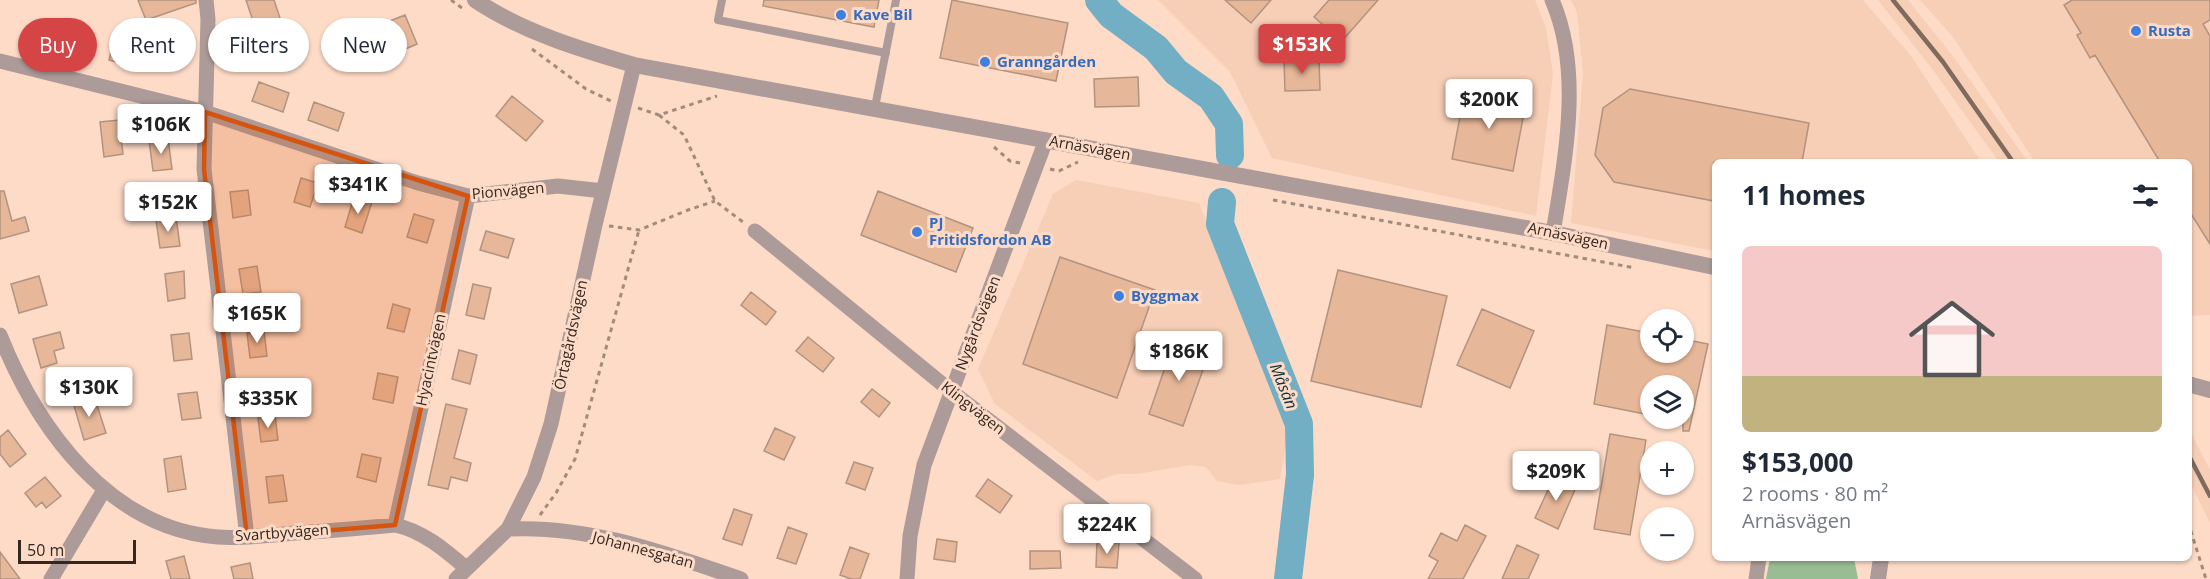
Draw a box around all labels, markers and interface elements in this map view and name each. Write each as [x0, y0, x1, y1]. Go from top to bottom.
place label: Kave Bil [853, 4, 913, 24]
marker: Kave Bil [834, 8, 848, 22]
chip: Buy [18, 18, 97, 72]
chip: Rent [109, 18, 196, 72]
chip: Filters [208, 18, 309, 72]
chip: New [321, 18, 407, 72]
place label: Rusta [2148, 20, 2191, 40]
pin: $153K [1260, 24, 1344, 75]
marker: Rusta [2129, 24, 2143, 38]
text: $153K [1272, 30, 1332, 57]
place label: Granngården [997, 51, 1096, 71]
marker: Granngården [978, 55, 992, 69]
pin: $200K [1447, 79, 1531, 130]
text: $200K [1459, 85, 1519, 112]
pin: $106K [119, 104, 203, 155]
text: $106K [131, 110, 191, 137]
street label: Arnäsvägen [1048, 130, 1132, 164]
pin: $341K [316, 164, 400, 215]
text: $341K [328, 170, 388, 197]
street label: Pionvägen [471, 177, 545, 203]
text: 11 homes [1742, 177, 1866, 213]
icon: filters [2129, 179, 2162, 212]
pin: $152K [126, 182, 210, 233]
text: $152K [138, 188, 198, 215]
place label: PJ Fritidsfordon AB [929, 212, 1052, 249]
street label: Arnäsvägen [1526, 217, 1610, 253]
marker: PJ Fritidsfordon AB [910, 225, 924, 239]
street label: Nygårdsvägen [950, 273, 1004, 373]
street label: Örtagårdsvägen [549, 278, 591, 392]
place label: Byggmax [1131, 285, 1199, 305]
icon: home [1898, 285, 2006, 393]
marker: Byggmax [1112, 289, 1126, 303]
pin: $165K [215, 293, 299, 344]
text: $165K [227, 299, 287, 326]
map controls [1640, 309, 1694, 561]
button: locate [1640, 309, 1694, 363]
street label: Hyacintvägen [410, 312, 450, 408]
pin: $186K [1137, 331, 1221, 382]
text: $186K [1149, 337, 1209, 364]
water label: Måsån [1265, 360, 1303, 412]
pin: $130K [47, 367, 131, 418]
text: $130K [59, 373, 119, 400]
button: layers [1640, 375, 1694, 429]
street label: Klingvägen [938, 376, 1010, 438]
pin: $335K [226, 378, 310, 429]
text: $335K [238, 384, 298, 411]
button: + [1640, 441, 1694, 495]
text: $153,000 [1742, 444, 1853, 480]
pin: $209K [1514, 451, 1598, 502]
text: $209K [1526, 457, 1586, 484]
text: 2 rooms · 80 m² [1742, 480, 1888, 507]
pin: $224K [1065, 504, 1149, 555]
button: − [1640, 507, 1694, 561]
text: Arnäsvägen [1742, 507, 1851, 534]
text: $224K [1077, 510, 1137, 537]
street label: Svartbyvägen [234, 519, 329, 545]
street label: Johannesgatan [589, 525, 696, 572]
scale bar [18, 537, 136, 564]
text: 50 m [27, 539, 64, 561]

